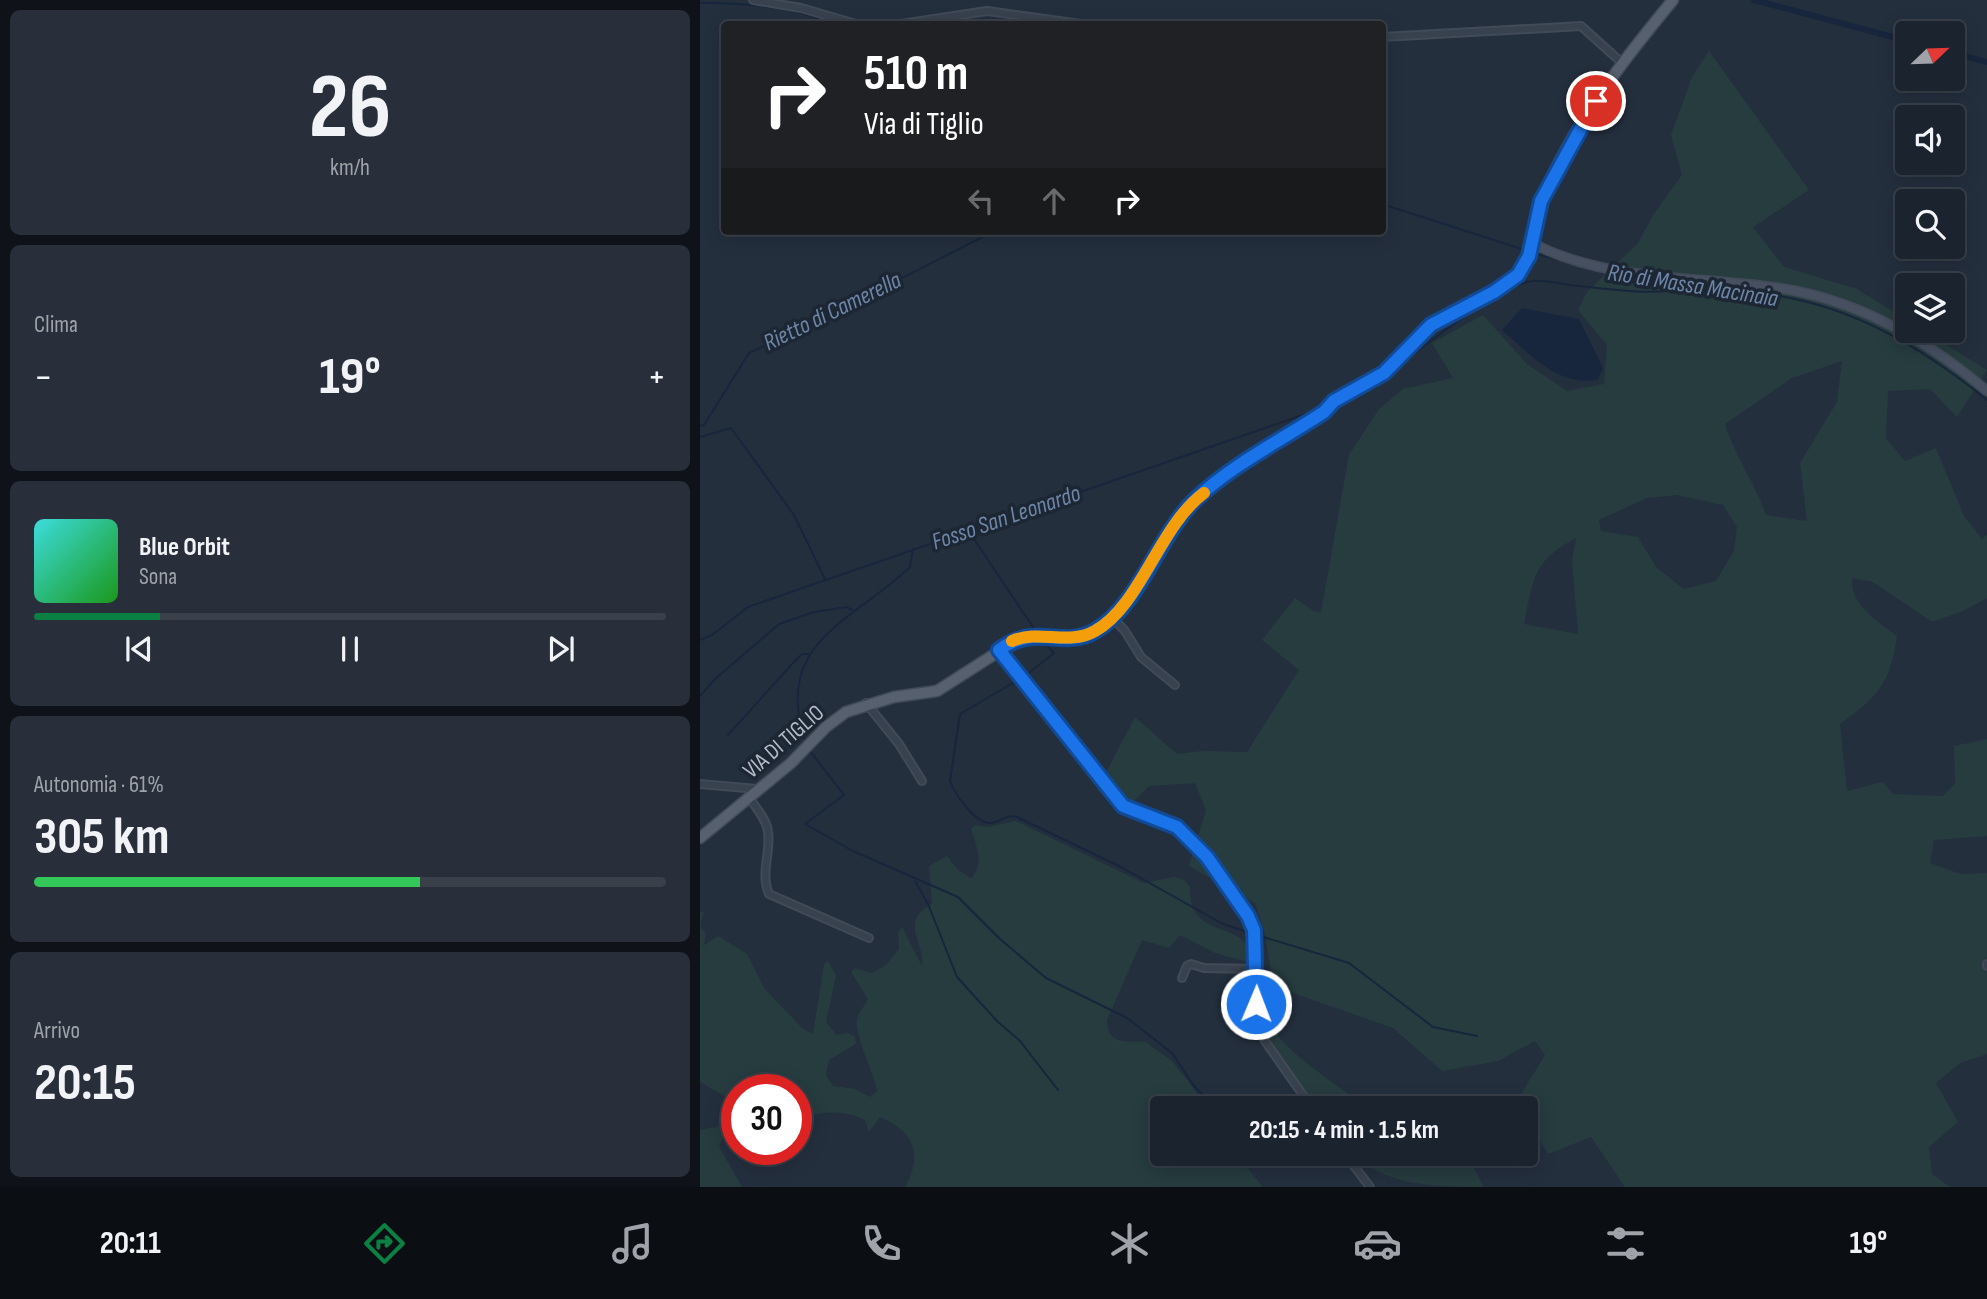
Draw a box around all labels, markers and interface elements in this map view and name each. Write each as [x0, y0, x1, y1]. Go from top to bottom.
north arrow [1895, 21, 1965, 91]
map controls [1895, 21, 1965, 343]
text: 510 m [864, 45, 968, 104]
icon: right [749, 49, 840, 140]
text: 26 [309, 54, 391, 163]
pin [1566, 71, 1626, 131]
icon: arrive [1577, 82, 1615, 120]
text: Via di Tiglio [864, 105, 984, 144]
button: sound [1895, 105, 1965, 175]
text: km/h [330, 154, 370, 182]
icon: left [962, 182, 1000, 220]
icon: ahead [1035, 182, 1073, 220]
icon: right [1108, 182, 1146, 220]
button: search [1895, 189, 1965, 259]
water label: Rio di Massa Macinaia [1606, 258, 1780, 313]
water label: Rietto di Camerella [759, 265, 906, 357]
button: layers [1895, 273, 1965, 343]
text: Clima [34, 311, 78, 339]
text: 19° [319, 346, 381, 409]
text: − [34, 355, 53, 400]
text: + [647, 355, 666, 400]
water label: Fosso San Leonardo [928, 478, 1085, 556]
text: Blue Orbit [139, 532, 230, 563]
text: Sona [139, 563, 177, 591]
icon: previous [120, 630, 158, 668]
icon: pause [331, 630, 369, 668]
icon: next [542, 630, 580, 668]
street label: VIA DI TIGLIO [737, 699, 830, 785]
text: Autonomia · 61% [34, 771, 164, 799]
text: 305 km [34, 806, 169, 869]
position arrow [1219, 967, 1293, 1041]
text: Arrivo [34, 1017, 80, 1045]
text: 20:15 [34, 1052, 136, 1115]
speed limit sign: 30 [721, 1074, 812, 1165]
text: 20:15 · 4 min · 1.5 km [1249, 1115, 1439, 1146]
icon: directions [360, 1219, 409, 1268]
icon: music [608, 1219, 657, 1268]
icon: phone [857, 1219, 906, 1268]
icon: climate [1105, 1219, 1154, 1268]
icon: car [1353, 1219, 1402, 1268]
icon: filters [1601, 1219, 1650, 1268]
text: 20:11 [100, 1224, 161, 1263]
text: 19° [1850, 1224, 1887, 1263]

